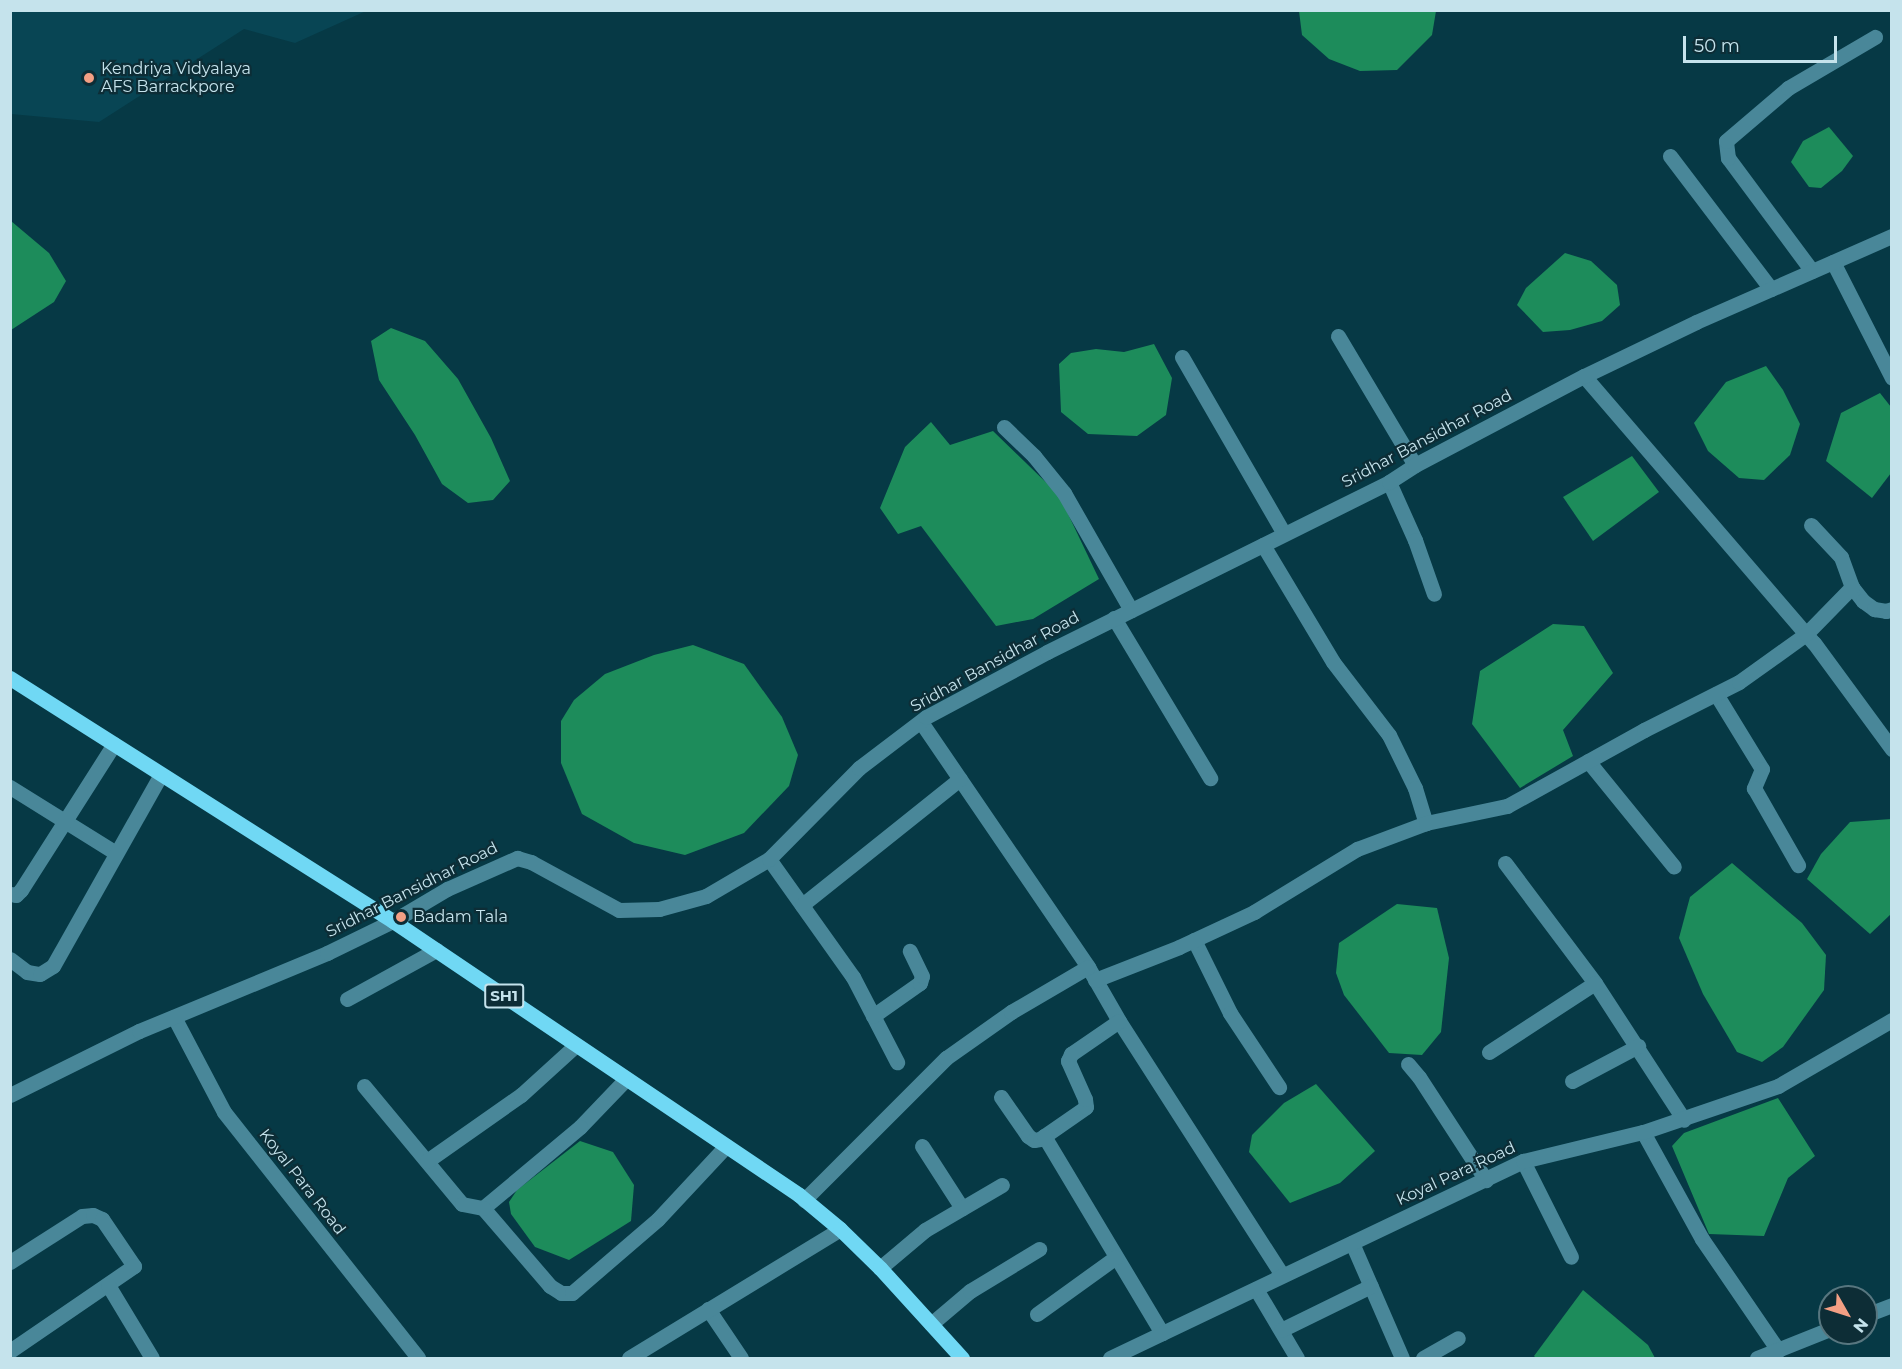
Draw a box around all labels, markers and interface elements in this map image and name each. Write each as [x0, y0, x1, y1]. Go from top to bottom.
scale bar [1686, 24, 1840, 62]
text: 50 m [1694, 35, 1740, 57]
place label: Kendriya Vidyalaya AFS Barrackpore [101, 59, 251, 97]
marker: Kendriya Vidyalaya AFS Barrackpore [82, 71, 96, 85]
street label: Sridhar Bansidhar Road [1339, 386, 1515, 492]
street label: Sridhar Bansidhar Road [907, 608, 1083, 716]
street label: Sridhar Bansidhar Road [323, 838, 501, 942]
place label: Badam Tala [413, 907, 508, 927]
marker: Badam Tala [394, 910, 408, 924]
road number: SH1 [483, 984, 525, 1008]
street label: Koyal Para Road [255, 1125, 349, 1239]
street label: Koyal Para Road [1393, 1138, 1519, 1210]
north arrow [1818, 1285, 1878, 1345]
text: N [1849, 1314, 1872, 1336]

